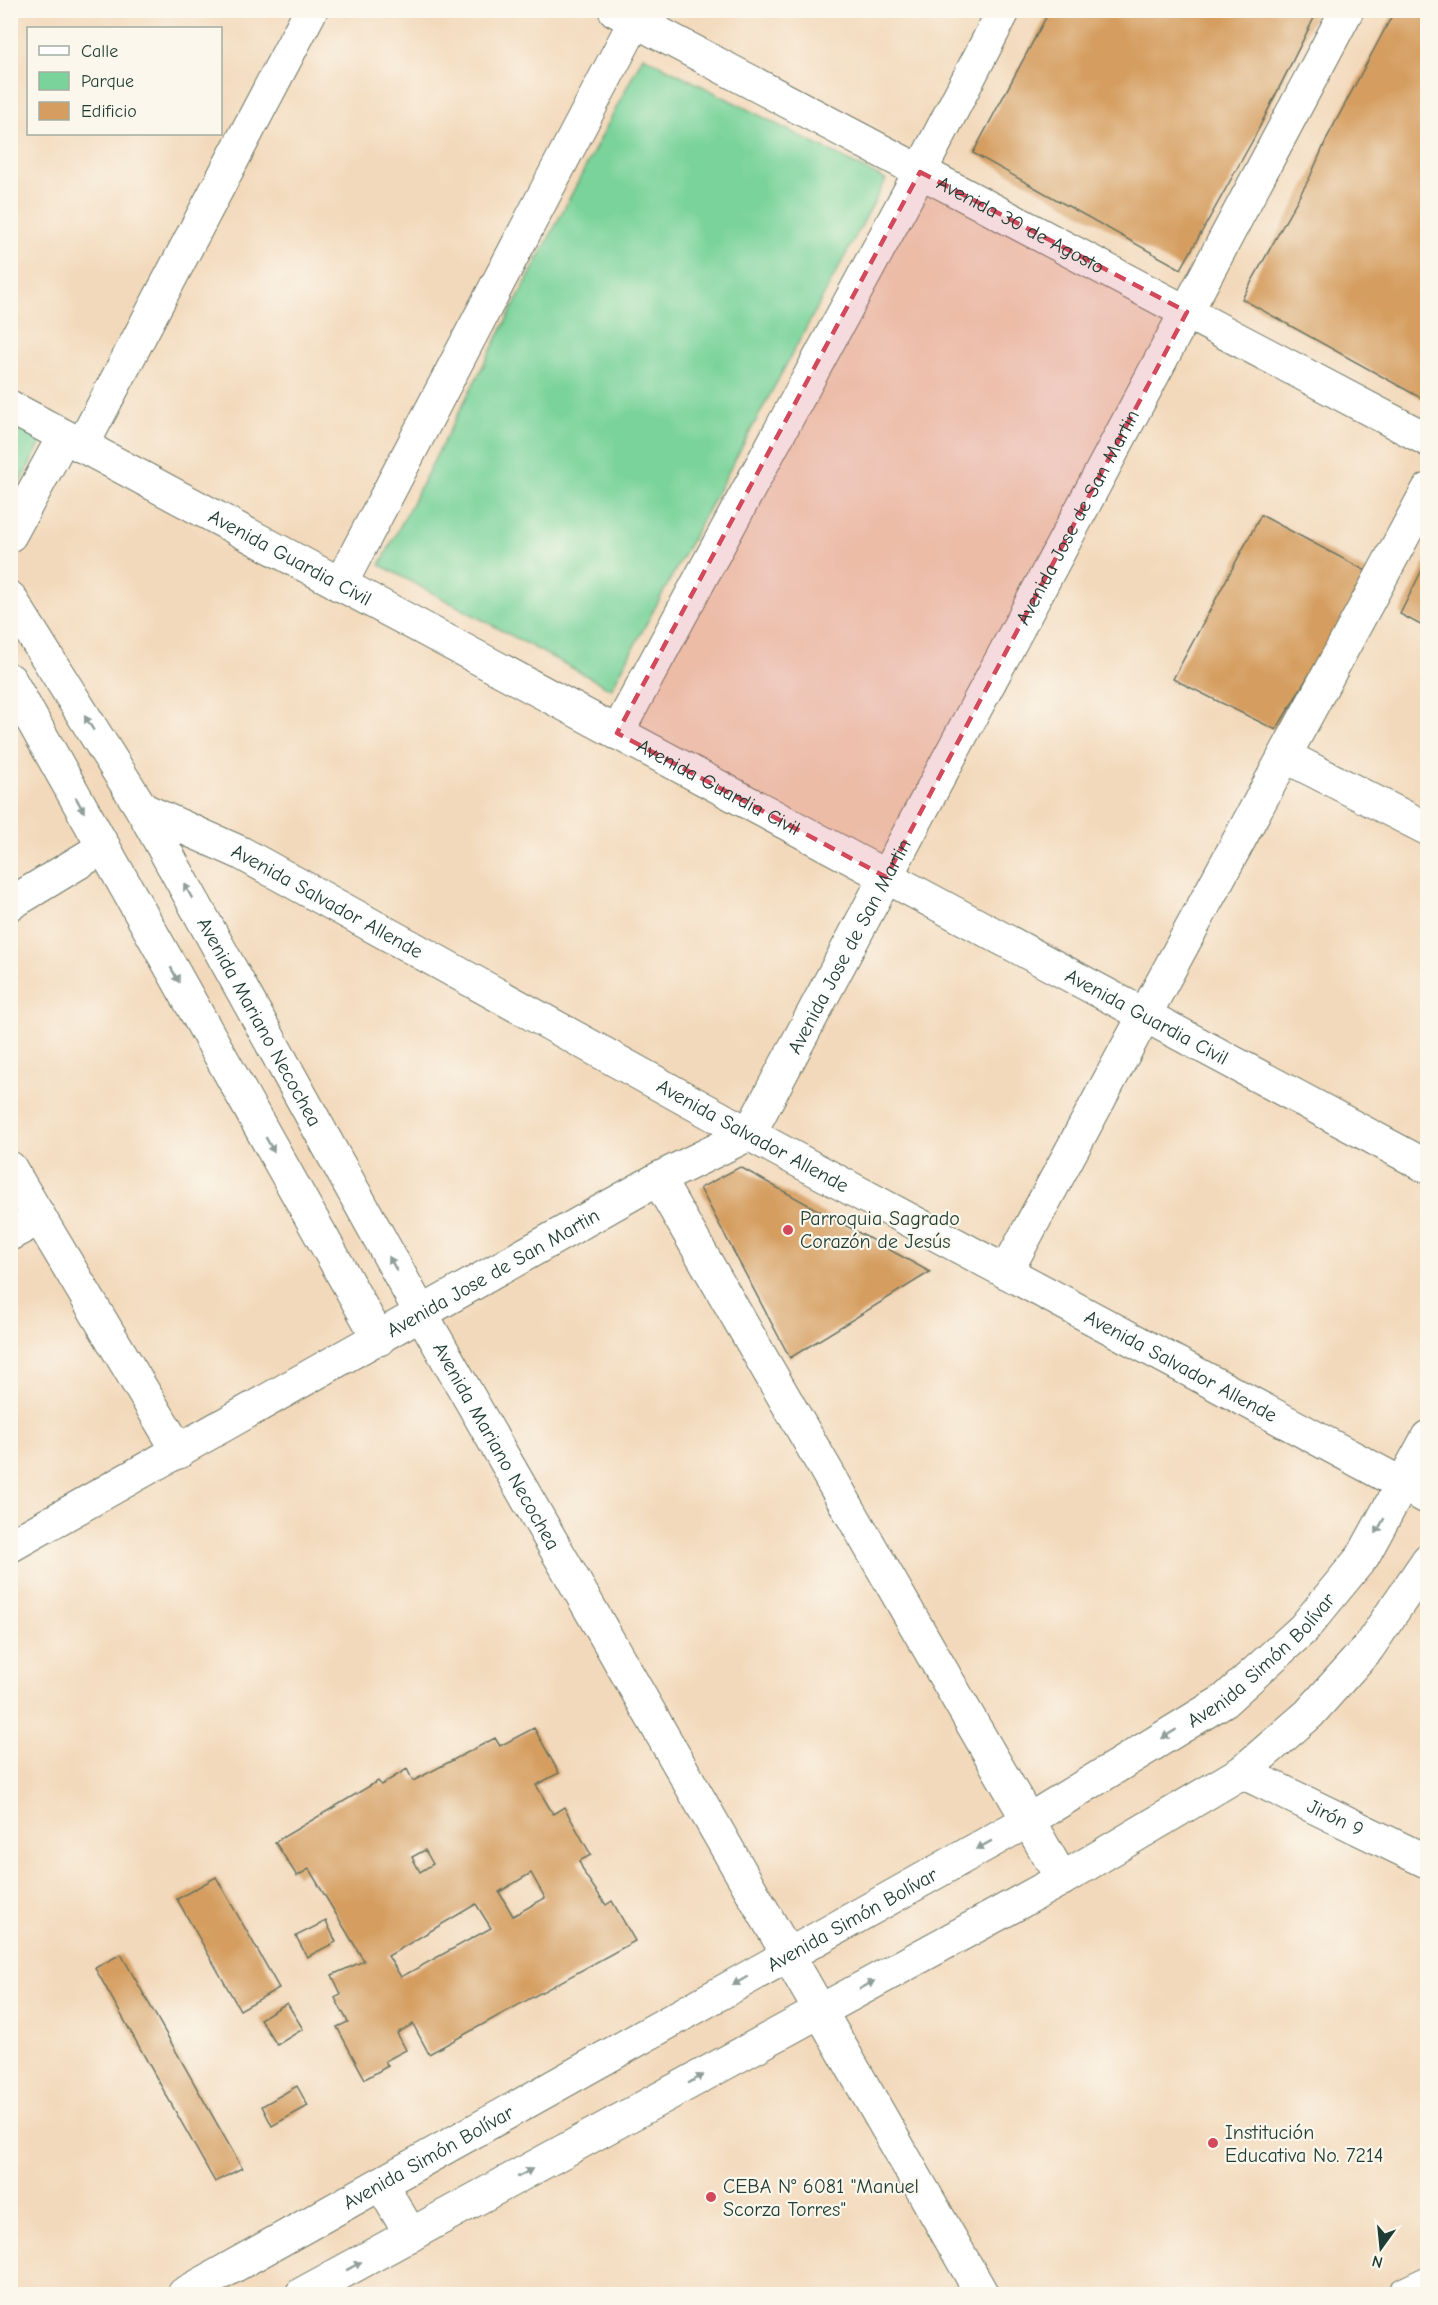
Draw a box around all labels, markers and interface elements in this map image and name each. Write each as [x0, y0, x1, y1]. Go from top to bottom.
legend [27, 27, 222, 135]
text: Calle [81, 41, 118, 62]
text: Parque [81, 71, 134, 92]
text: Edificio [81, 101, 137, 122]
street label: Avenida 30 de Agosto [933, 171, 1108, 279]
street label: Avenida Jose de San Martin [1011, 406, 1144, 629]
street label: Avenida Guardia Civil [205, 505, 375, 611]
one-way arrow [83, 715, 94, 731]
street label: Avenida Guardia Civil [633, 734, 804, 840]
one-way arrow [75, 796, 85, 813]
street label: Avenida Jose de San Martin [783, 835, 916, 1058]
street label: Avenida Salvador Allende [228, 839, 427, 963]
one-way arrow [183, 882, 193, 899]
street label: Avenida Mariano Necochea [192, 913, 326, 1130]
street label: Avenida Guardia Civil [1061, 964, 1232, 1070]
one-way arrow [170, 967, 180, 984]
street label: Avenida Salvador Allende [653, 1074, 853, 1197]
one-way arrow [265, 1137, 275, 1154]
street label: Avenida Jose de San Martin [383, 1204, 603, 1342]
place label: Parroquia Sagrado Corazón de Jesús [800, 1207, 960, 1253]
marker: Parroquia Sagrado Corazón de Jesús [781, 1223, 795, 1237]
one-way arrow [388, 1256, 399, 1272]
street label: Avenida Salvador Allende [1081, 1305, 1281, 1427]
street label: Avenida Mariano Necochea [428, 1338, 565, 1554]
one-way arrow [1375, 1517, 1385, 1534]
street label: Avenida Simón Bolívar [1183, 1588, 1340, 1732]
one-way arrow [1161, 1728, 1177, 1739]
street label: Jirón 9 [1303, 1794, 1367, 1841]
one-way arrow [975, 1840, 992, 1850]
street label: Avenida Simón Bolívar [763, 1863, 942, 1977]
one-way arrow [732, 1976, 749, 1986]
one-way arrow [859, 1980, 876, 1990]
one-way arrow [688, 2074, 705, 2084]
street label: Avenida Simón Bolívar [339, 2101, 518, 2214]
place label: Institución Educativa No. 7214 [1225, 2121, 1384, 2167]
marker: Institución Educativa No. 7214 [1206, 2136, 1220, 2150]
one-way arrow [517, 2168, 534, 2178]
place label: CEBA N° 6081 "Manuel Scorza Torres" [723, 2175, 919, 2221]
marker: CEBA N° 6081 "Manuel Scorza Torres" [704, 2190, 718, 2204]
north arrow [1351, 2218, 1411, 2278]
text: N [1370, 2251, 1385, 2272]
one-way arrow [346, 2261, 363, 2271]

